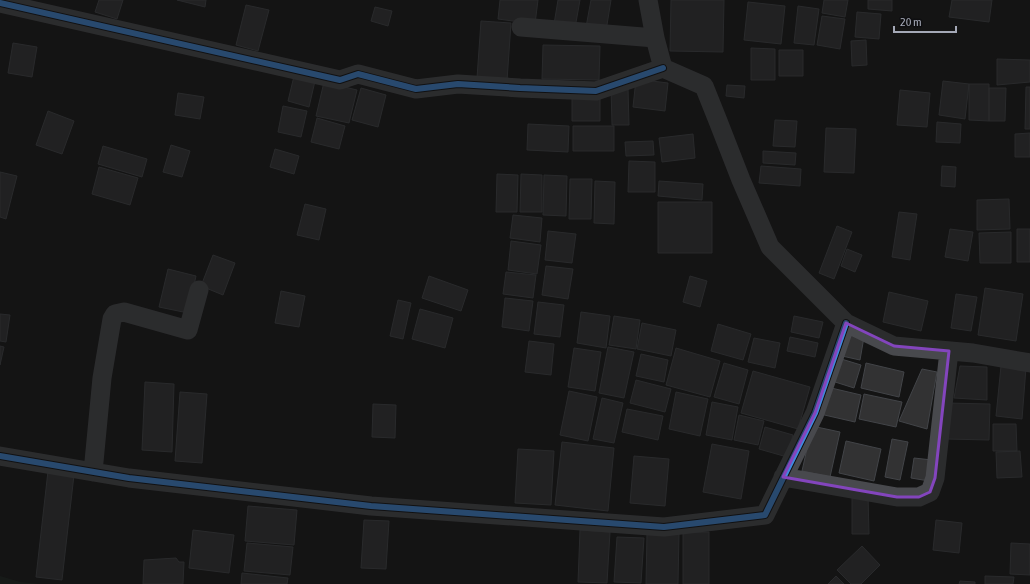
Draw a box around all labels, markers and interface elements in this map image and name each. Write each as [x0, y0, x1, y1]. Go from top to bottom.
scale bar [894, 8, 956, 34]
text: 20 m [900, 15, 922, 29]

